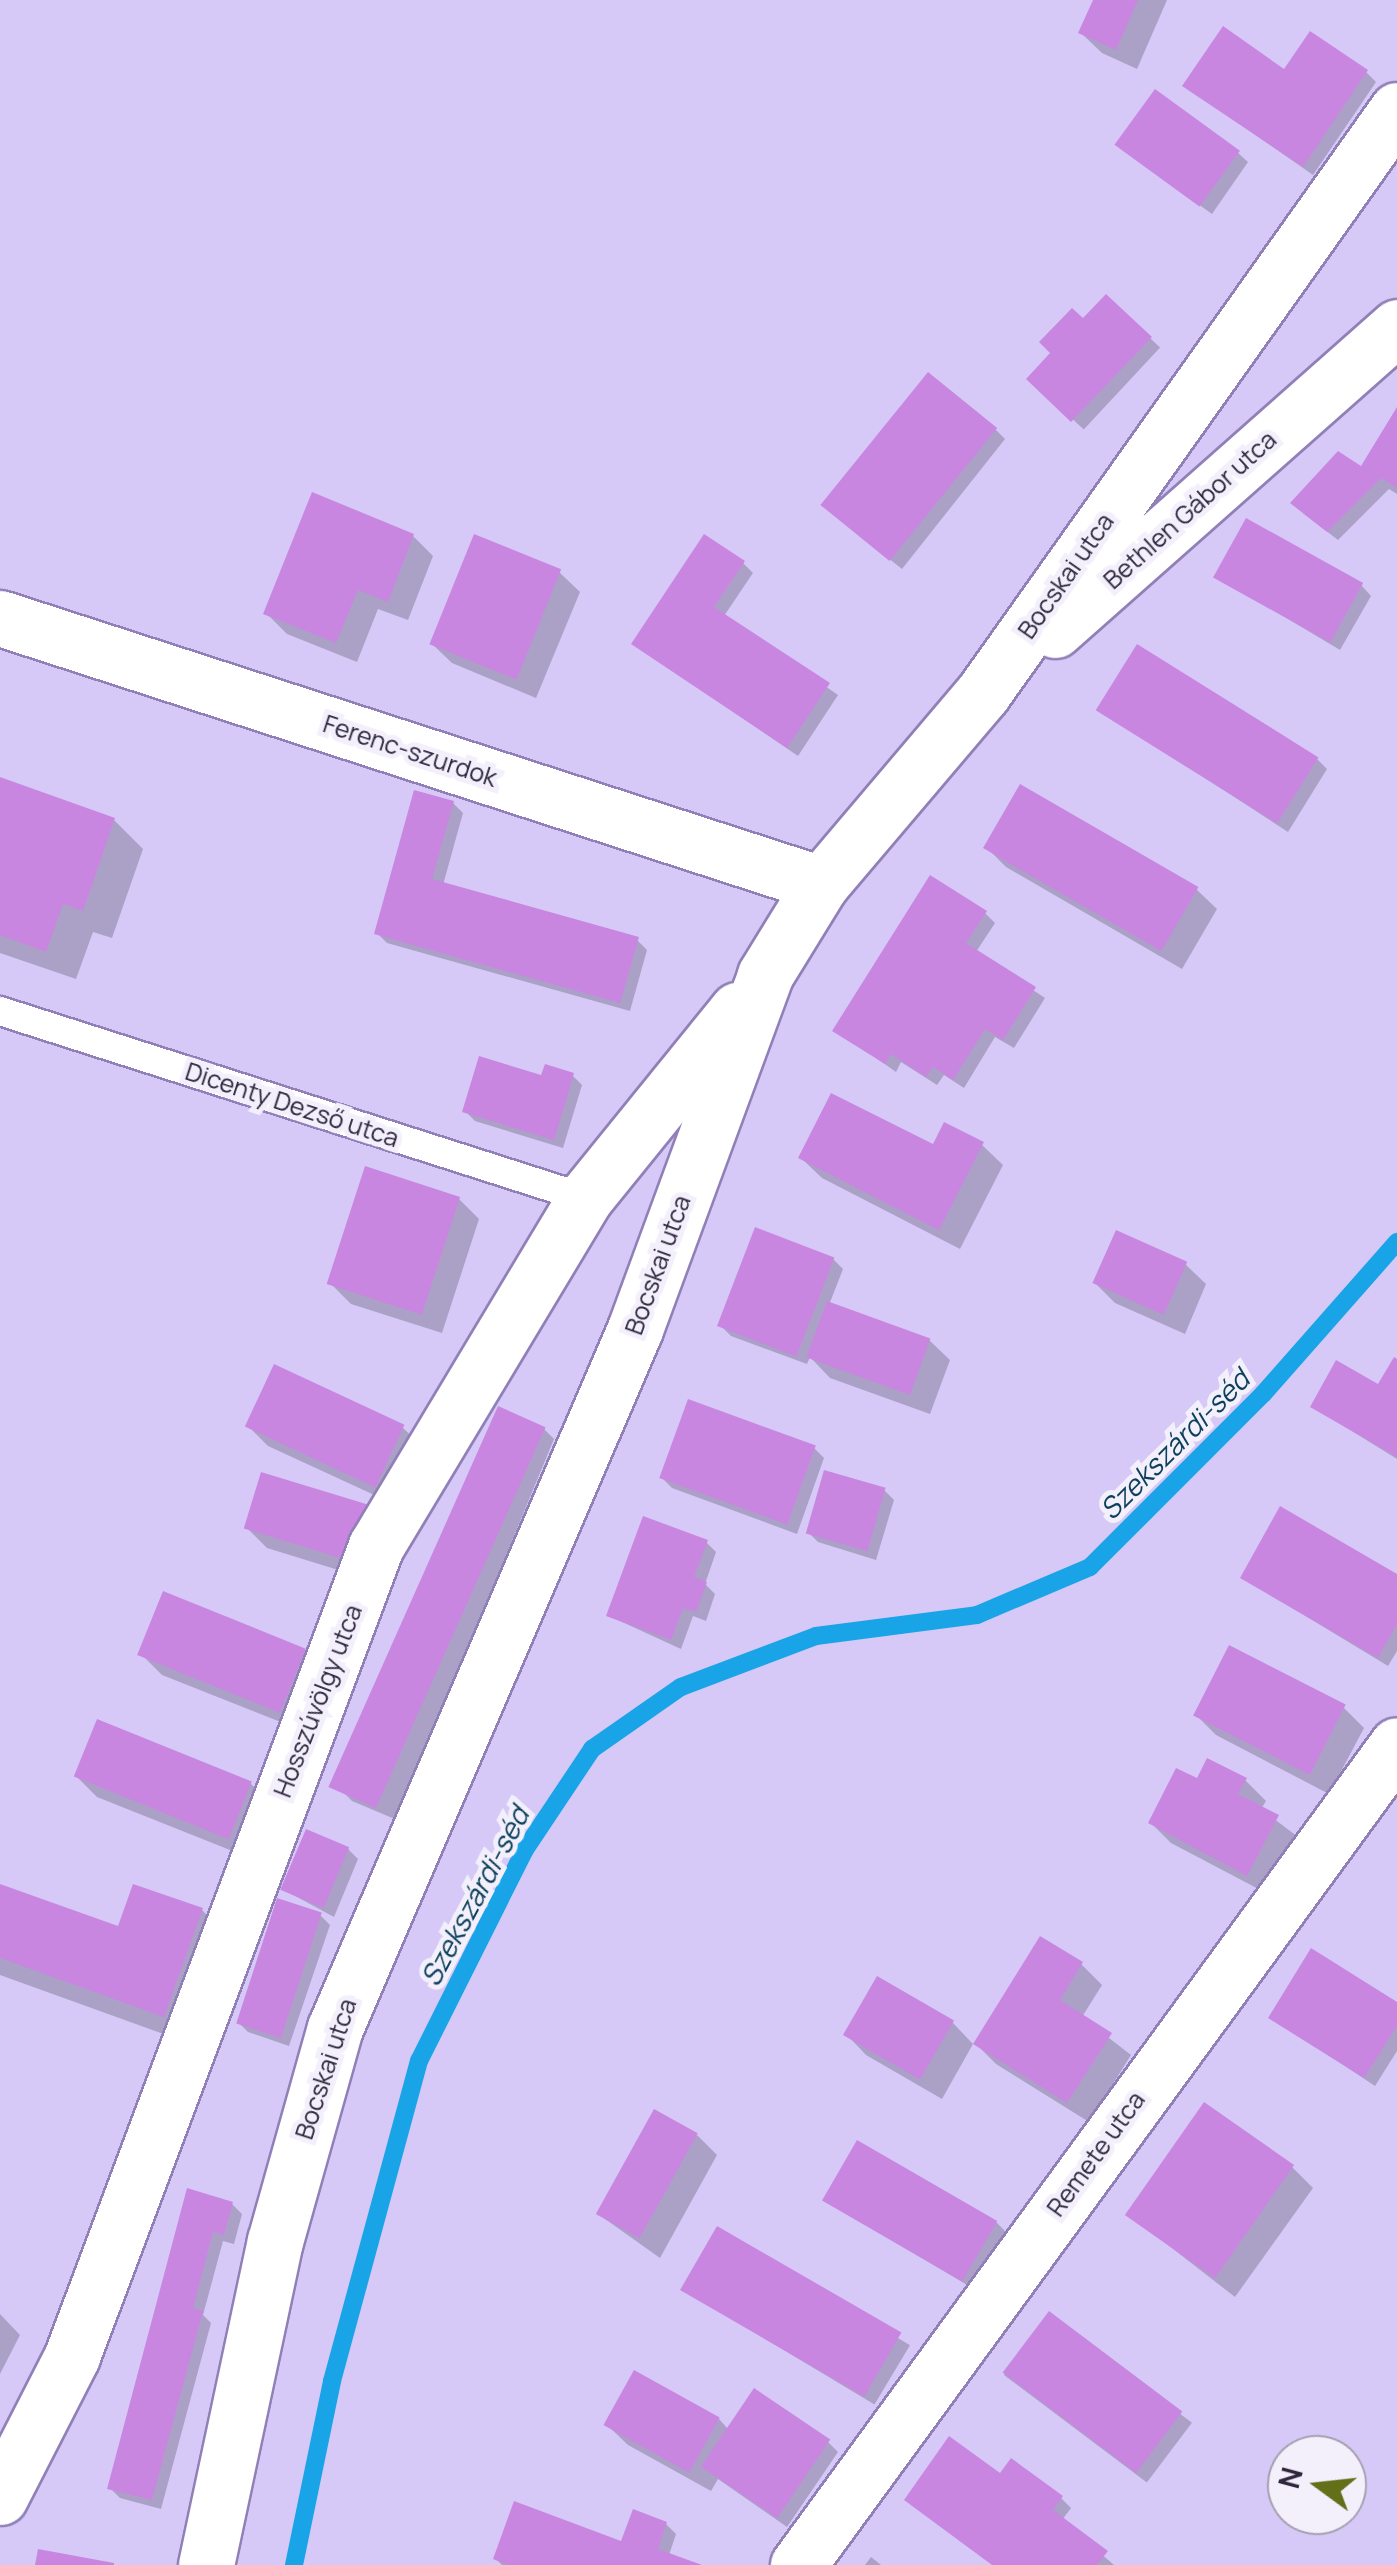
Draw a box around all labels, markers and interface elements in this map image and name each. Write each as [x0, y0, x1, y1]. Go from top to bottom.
street label: Bethlen Gábor utca [1098, 425, 1282, 595]
street label: Bocskai utca [1012, 508, 1120, 644]
street label: Ferenc-szurdok [319, 709, 501, 793]
street label: Dicenty Dezső utca [182, 1056, 402, 1154]
street label: Bocskai utca [619, 1191, 697, 1339]
water label: Szekszárdi-séd [1092, 1362, 1256, 1526]
street label: Hosszúvölgy utca [267, 1600, 369, 1802]
water label: Szekszárdi-séd [413, 1801, 535, 1991]
street label: Bocskai utca [289, 1995, 363, 2143]
street label: Remete utca [1041, 2086, 1151, 2222]
north arrow [1267, 2435, 1367, 2535]
text: N [1269, 2463, 1311, 2492]

